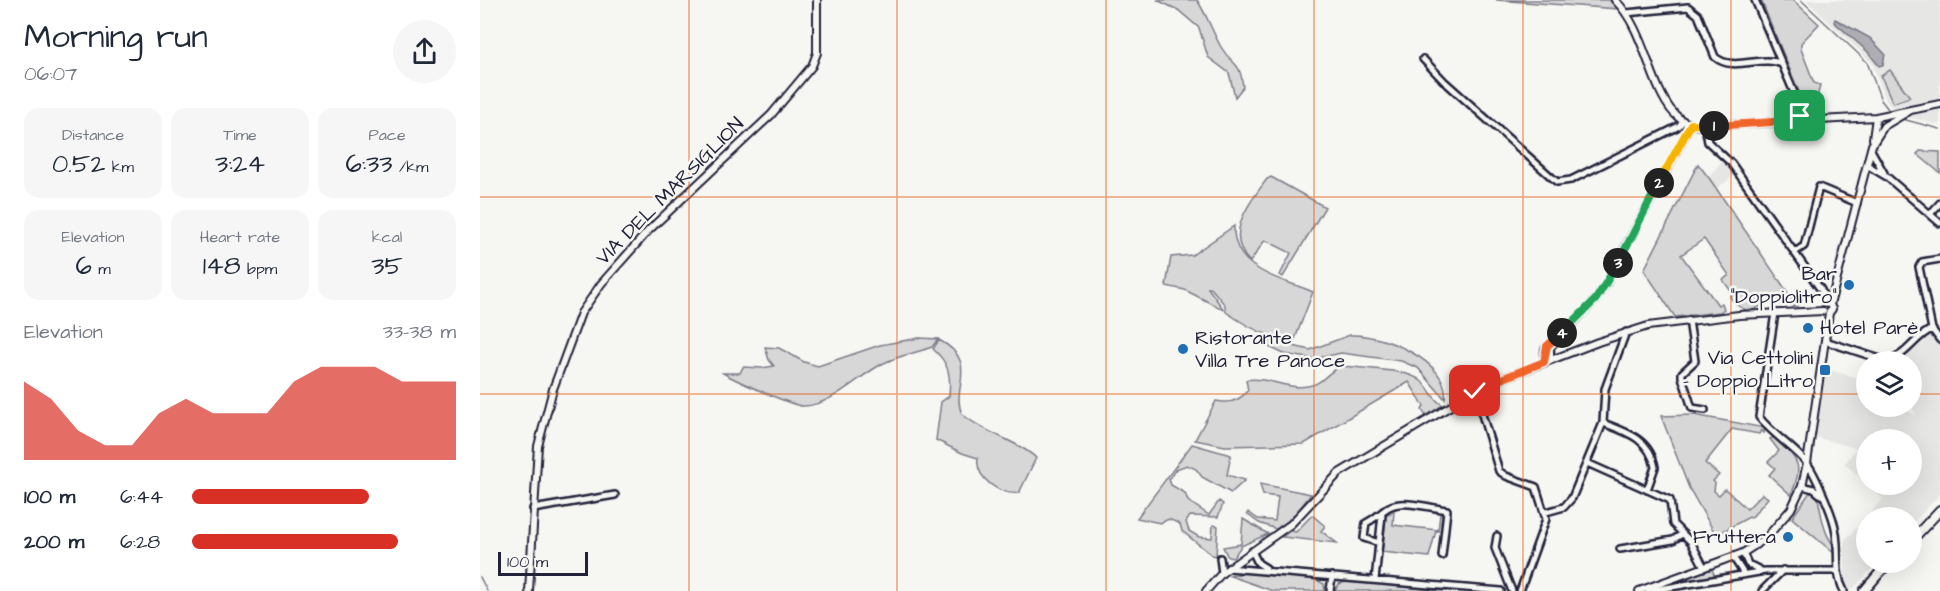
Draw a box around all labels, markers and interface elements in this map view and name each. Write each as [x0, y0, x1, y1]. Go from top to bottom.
text: Morning run [24, 14, 208, 60]
button: share [393, 20, 456, 83]
text: 06:07 [24, 60, 77, 88]
pin [1774, 90, 1825, 141]
icon: arrive [1783, 99, 1816, 132]
street label: VIA DEL MARSIGLION [590, 111, 750, 271]
pin: 1 [1699, 111, 1729, 141]
text: 1 [1713, 115, 1715, 137]
text: Distance [62, 124, 124, 146]
text: Time [223, 124, 257, 146]
text: Pace [368, 124, 406, 146]
text: 0.52 [52, 146, 105, 182]
text: 3:24 [215, 146, 265, 182]
text: 6:33 [345, 146, 393, 182]
text: km [105, 156, 134, 178]
text: /km [393, 156, 429, 178]
pin: 2 [1644, 168, 1674, 198]
text: 2 [1654, 172, 1664, 194]
text: Elevation [62, 226, 124, 248]
text: Heart rate [200, 226, 280, 248]
text: kcal [372, 226, 402, 248]
text: 6 [75, 248, 92, 284]
text: 148 [203, 248, 241, 284]
text: 35 [371, 248, 403, 284]
pin: 3 [1603, 248, 1633, 278]
text: 3 [1614, 252, 1622, 274]
text: m [92, 258, 111, 280]
text: bpm [241, 258, 277, 280]
place label: Bar "Doppiolitro" [1730, 260, 1837, 311]
marker: Bar "Doppiolitro" [1842, 278, 1856, 292]
place label: Hotel Parè [1820, 314, 1918, 342]
text: Elevation [24, 318, 103, 346]
text: 33–38 m [383, 318, 456, 346]
pin: 4 [1547, 318, 1577, 348]
marker: Hotel Parè [1801, 321, 1815, 335]
text: 4 [1557, 322, 1567, 344]
place label: Ristorante Villa Tre Panoce [1195, 324, 1345, 375]
marker: Ristorante Villa Tre Panoce [1176, 342, 1190, 356]
place label: Via Cettolini - Doppio Litro [1683, 344, 1813, 395]
map controls [1856, 351, 1922, 573]
button: layers [1856, 351, 1922, 417]
marker: Via Cettolini - Doppio Litro [1818, 363, 1832, 377]
pin [1449, 365, 1500, 416]
icon: check [1458, 374, 1491, 407]
button: + [1856, 429, 1922, 495]
text: 100 m [24, 483, 75, 511]
text: 6:44 [120, 483, 163, 511]
button: − [1856, 507, 1922, 573]
place label: Fruttera [1693, 523, 1776, 551]
text: 200 m [24, 528, 84, 556]
text: 6:28 [120, 528, 160, 556]
marker: Fruttera [1781, 530, 1795, 544]
scale bar [498, 549, 588, 576]
text: 100 m [507, 551, 548, 573]

